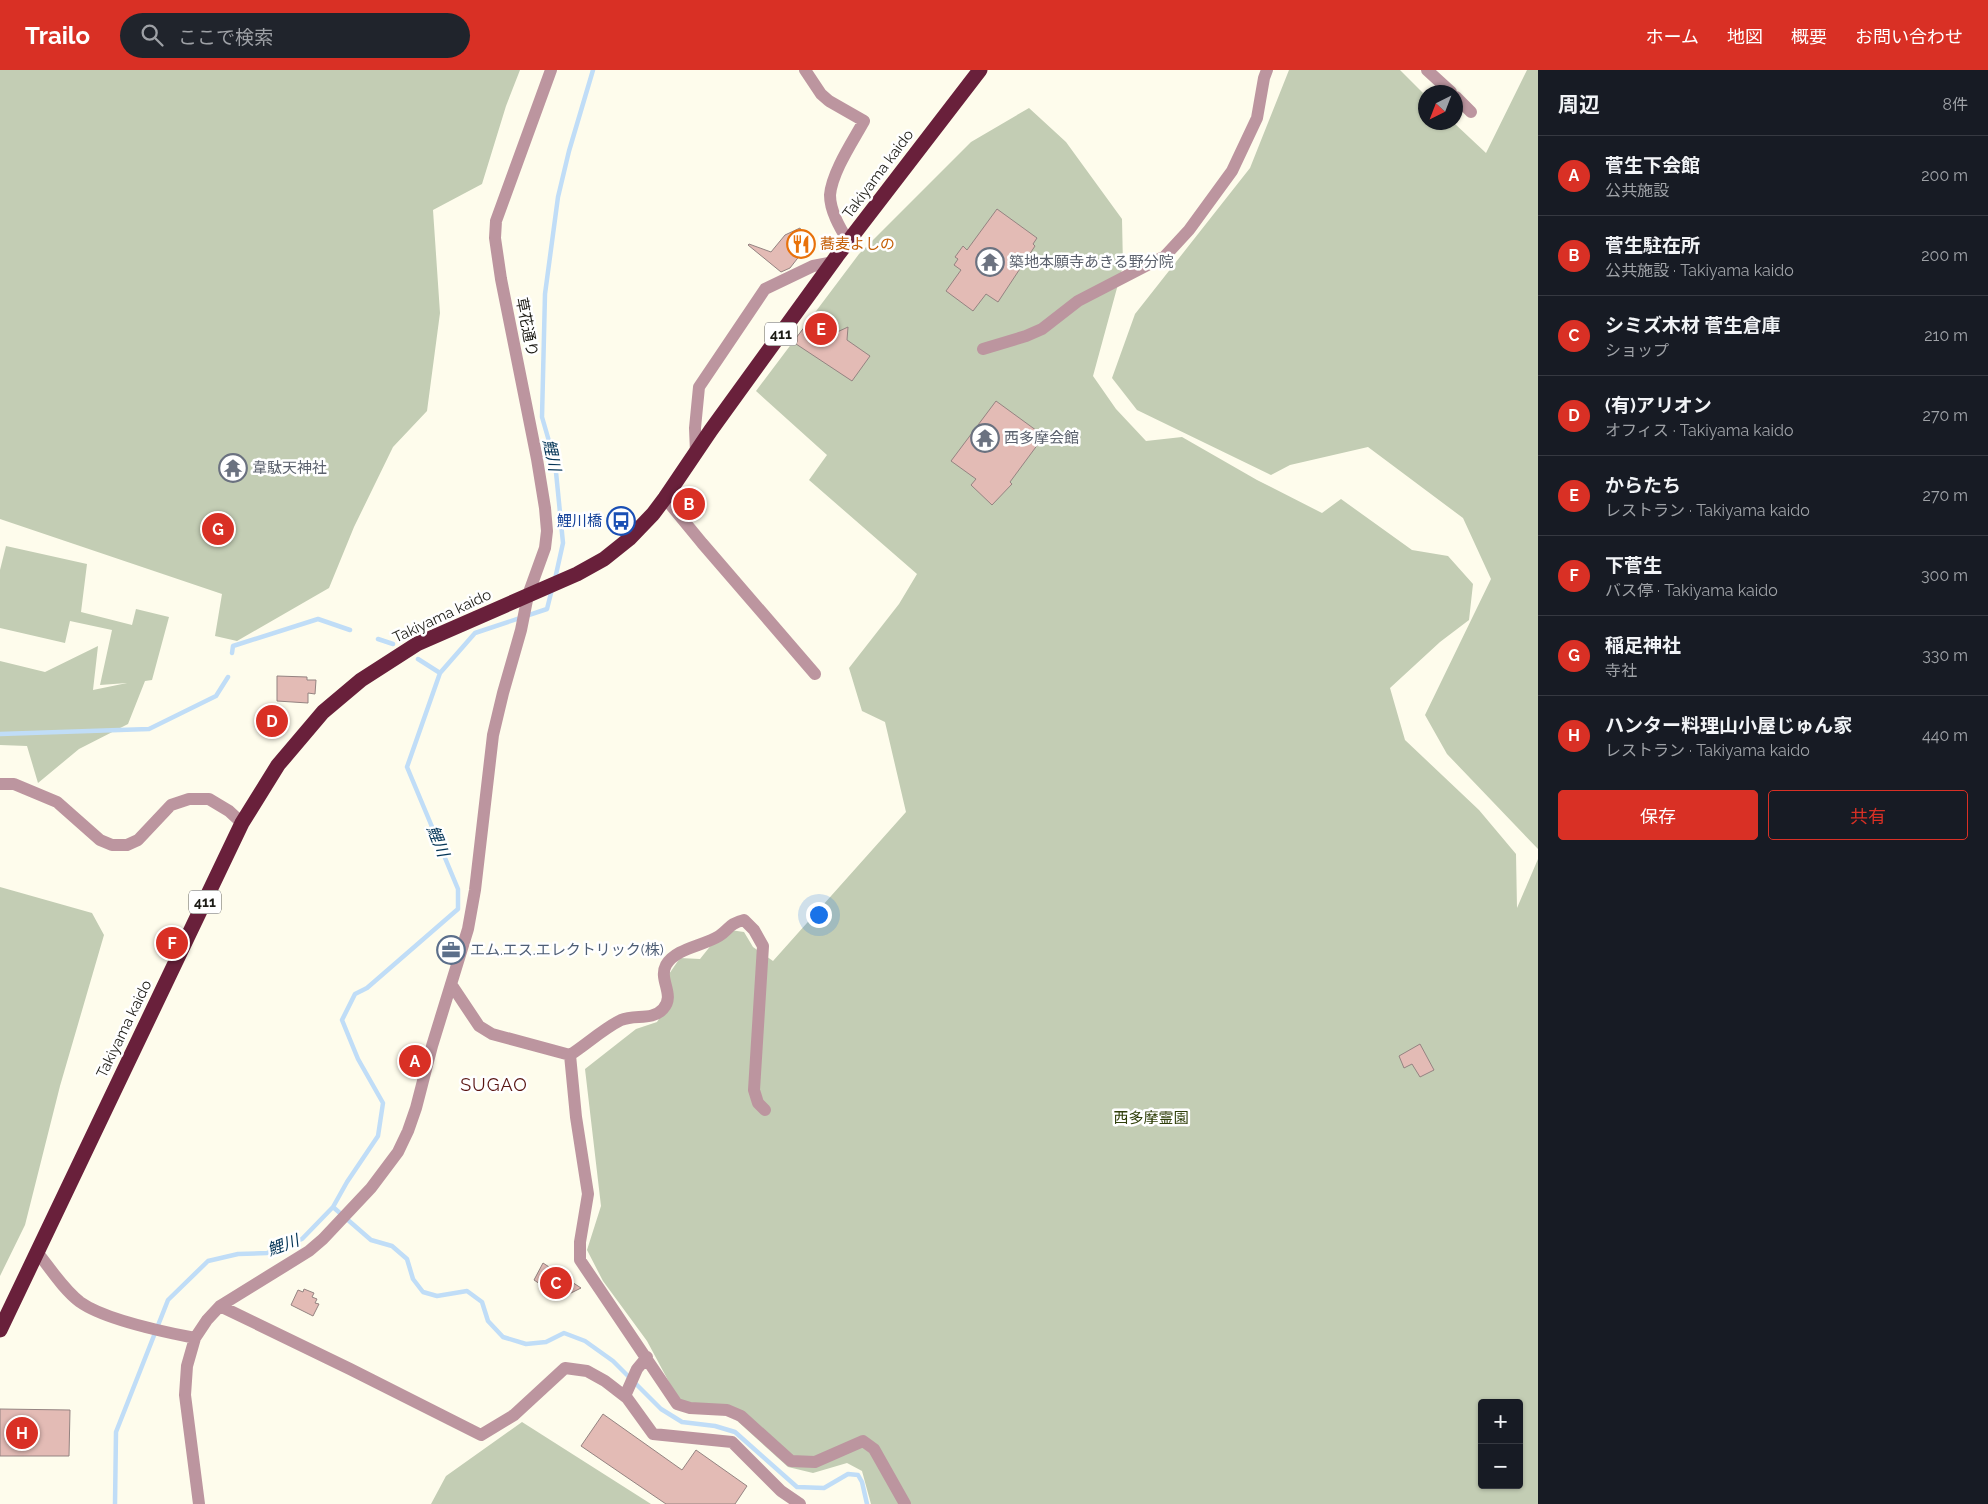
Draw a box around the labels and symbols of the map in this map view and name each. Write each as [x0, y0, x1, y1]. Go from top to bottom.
north arrow [1418, 85, 1463, 130]
street label: Takiyama kaido [839, 126, 917, 222]
restaurant icon: 蕎麦よしの [786, 229, 816, 259]
place label: 蕎麦よしの [820, 235, 895, 253]
temple icon: 築地本願寺あきる野分院 [975, 247, 1005, 277]
place label: 築地本願寺あきる野分院 [1009, 253, 1174, 271]
street label: 草花通り [512, 296, 542, 358]
pin: E [805, 310, 837, 348]
road number: 411 [765, 322, 797, 346]
temple icon: 西多摩会館 [970, 423, 1000, 453]
place label: 西多摩会館 [1004, 429, 1079, 447]
water label: 鯉川 [539, 437, 565, 475]
temple icon: 韋駄天神社 [218, 453, 248, 483]
place label: 韋駄天神社 [252, 459, 327, 477]
pin: B [673, 485, 705, 523]
bus stop icon: 鯉川橋 [606, 506, 636, 536]
pin: G [202, 510, 234, 548]
place label: 鯉川橋 [557, 512, 602, 530]
street label: Takiyama kaido [390, 585, 494, 647]
pin: D [256, 702, 288, 740]
water label: 鯉川 [423, 823, 454, 861]
road number: 411 [189, 890, 221, 914]
your location [806, 902, 832, 928]
pin: F [156, 924, 188, 962]
office icon: エム.エス.エレクトリック(株) [436, 935, 466, 965]
place label: エム.エス.エレクトリック(株) [470, 941, 664, 959]
street label: Takiyama kaido [93, 977, 155, 1081]
pin: A [399, 1042, 431, 1080]
district label: SUGAO [460, 1074, 528, 1095]
park label: 西多摩霊園 [1113, 1109, 1189, 1127]
water label: 鯉川 [265, 1230, 303, 1259]
pin: C [540, 1264, 572, 1302]
pin: H [6, 1414, 38, 1452]

